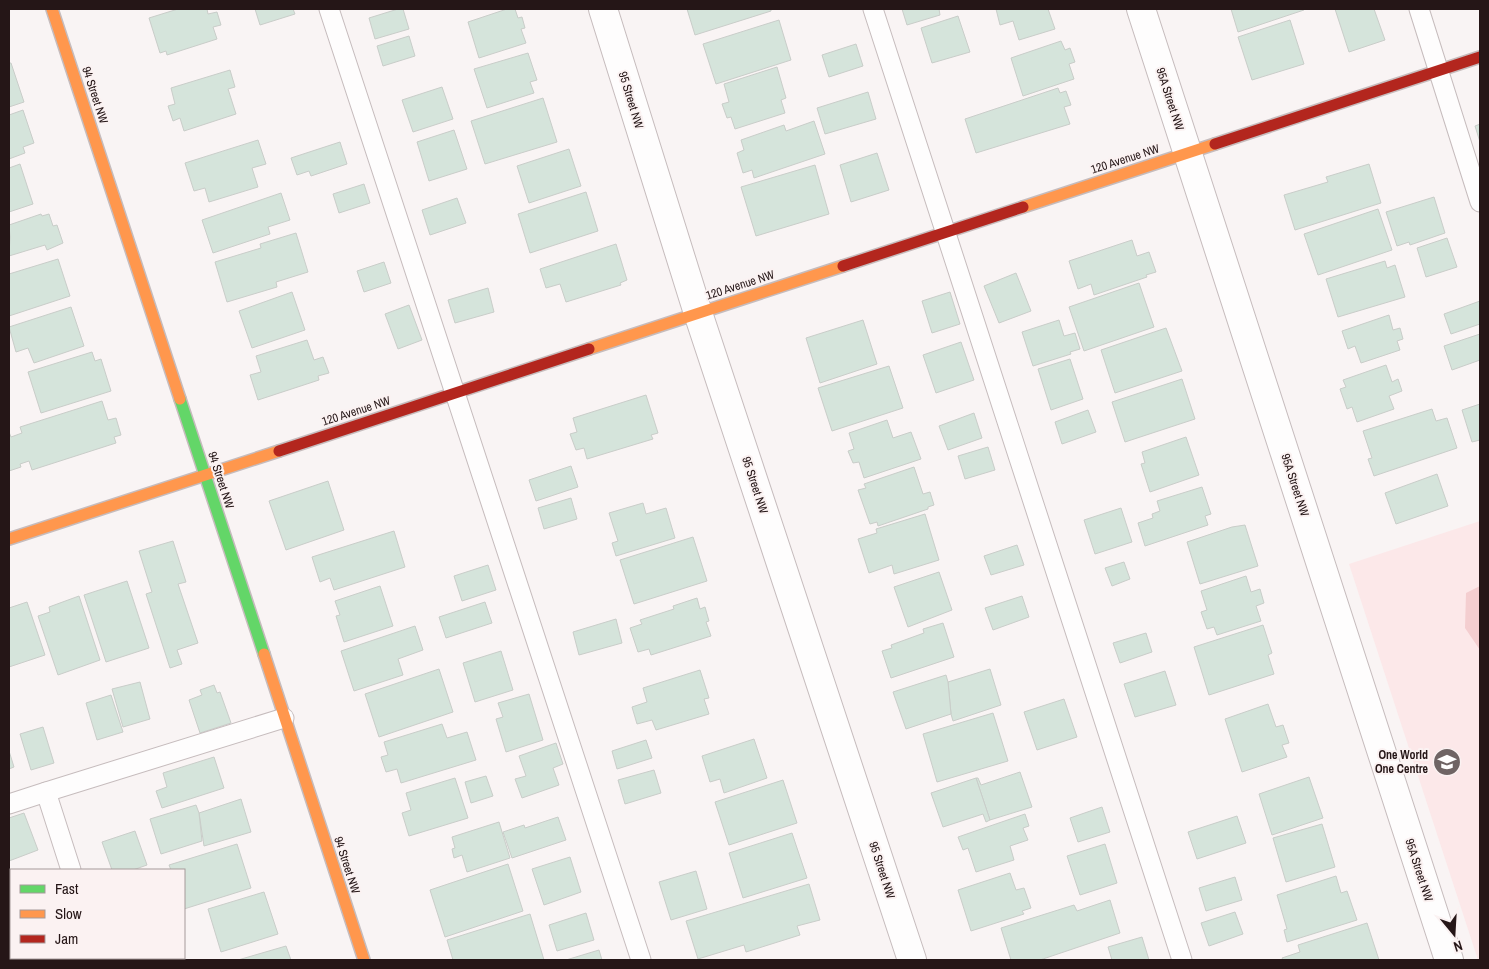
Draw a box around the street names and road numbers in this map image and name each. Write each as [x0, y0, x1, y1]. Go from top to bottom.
street label: 94 Street NW [78, 64, 112, 126]
street label: 95A Street NW [1152, 66, 1188, 133]
street label: 95 Street NW [615, 69, 647, 131]
street label: 120 Avenue NW [1089, 140, 1162, 178]
street label: 120 Avenue NW [704, 266, 777, 304]
street label: 120 Avenue NW [320, 392, 393, 430]
street label: 94 Street NW [204, 449, 238, 511]
street label: 95A Street NW [1277, 452, 1313, 519]
street label: 95 Street NW [738, 454, 772, 516]
street label: 94 Street NW [330, 834, 364, 896]
street label: 95A Street NW [1401, 837, 1437, 904]
street label: 95 Street NW [865, 839, 899, 901]

